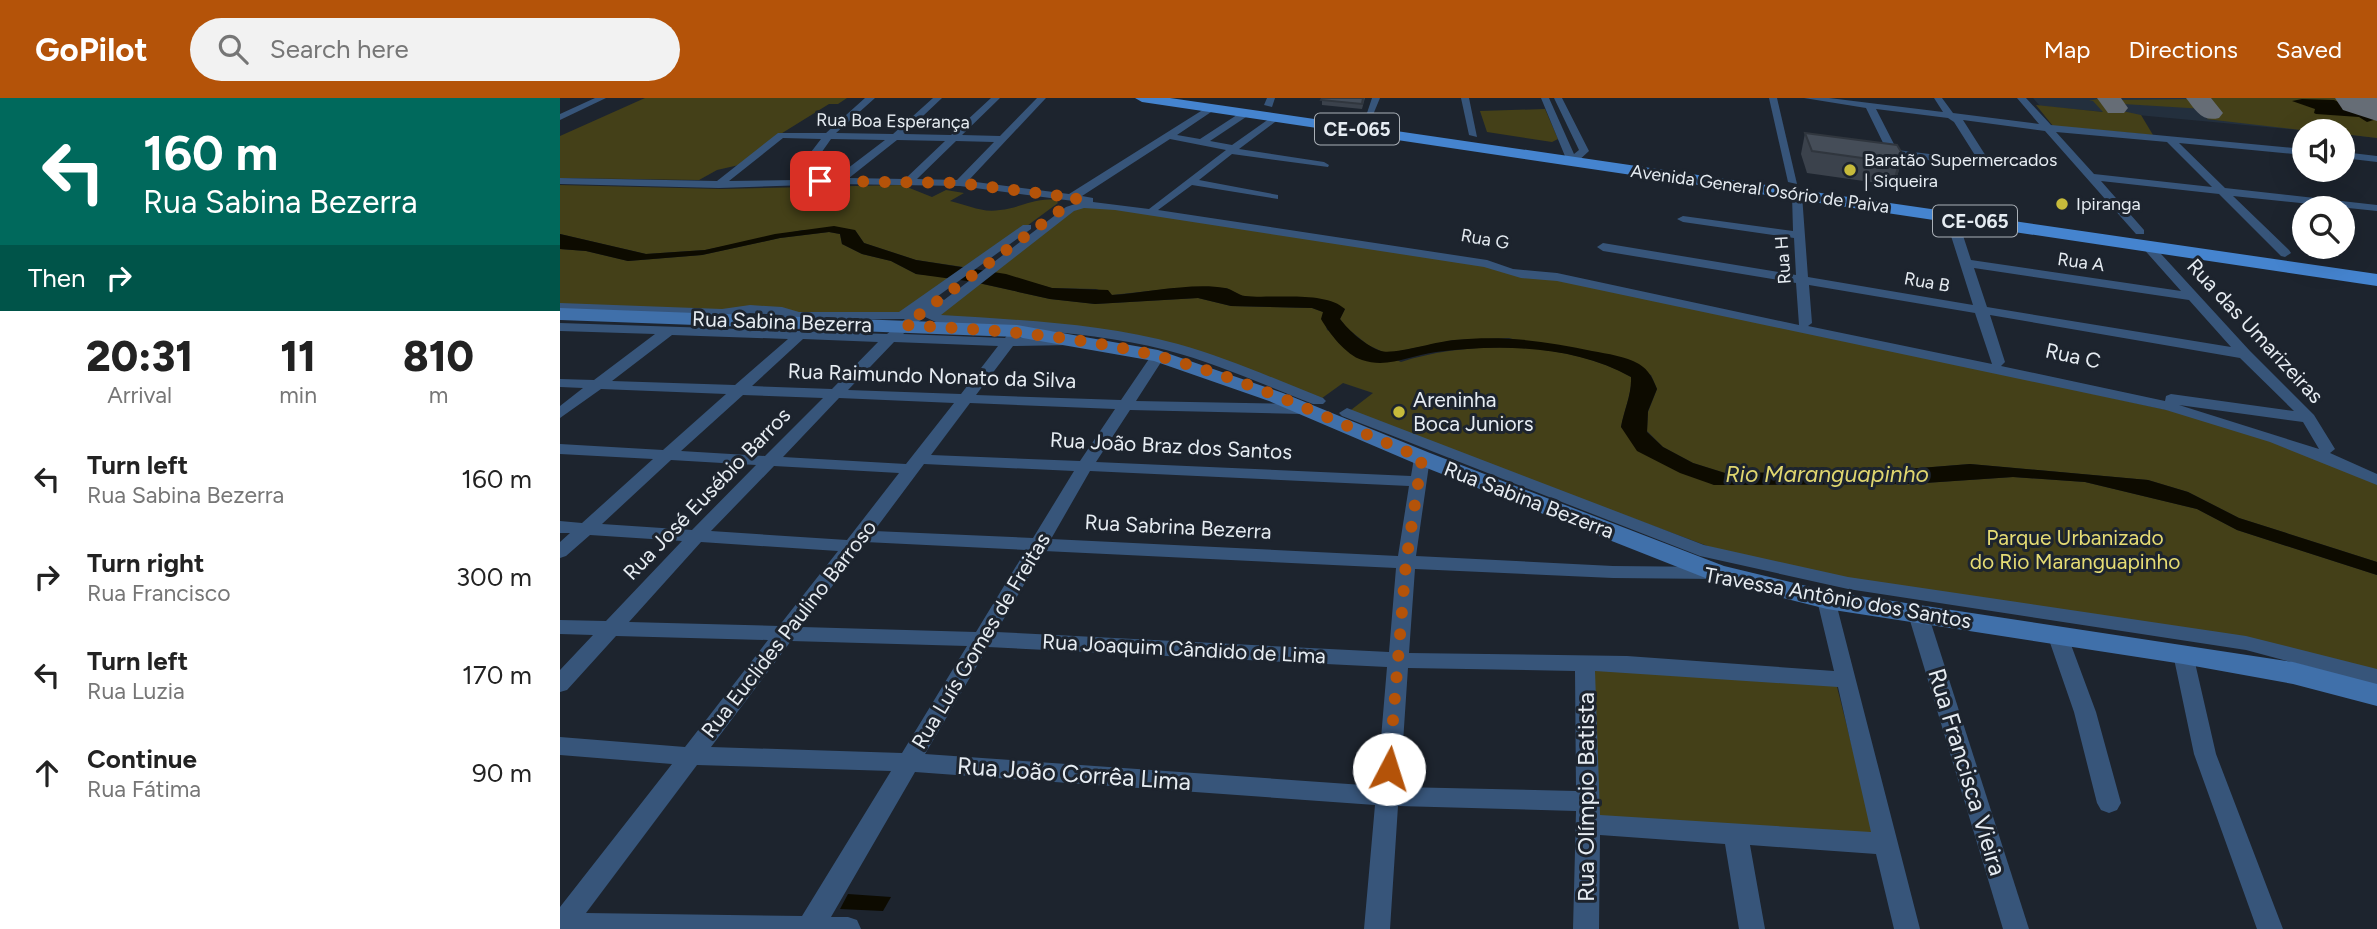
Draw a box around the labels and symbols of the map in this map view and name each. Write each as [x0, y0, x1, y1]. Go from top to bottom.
street label: Rua Boa Esperança [816, 109, 970, 133]
road number: CE-065 [1315, 114, 1399, 144]
place label: Baratão Supermercados | Siqueira [1864, 149, 2057, 192]
pin [790, 151, 850, 211]
street label: Avenida General Osório de Paiva [1629, 160, 1891, 218]
marker: Baratão Supermercados | Siqueira [1842, 162, 1858, 178]
place label: Ipiranga [2076, 193, 2141, 215]
marker: Ipiranga [2054, 196, 2070, 212]
road number: CE-065 [1933, 206, 2017, 237]
street label: Rua G [1459, 224, 1511, 254]
street label: Rua H [1770, 235, 1796, 285]
street label: Rua A [2056, 248, 2106, 276]
street label: Rua das Umarizeiras [2182, 253, 2329, 408]
street label: Rua B [1902, 267, 1952, 297]
street label: Rua Sabina Bezerra [692, 306, 872, 337]
street label: Rua C [2043, 337, 2103, 374]
street label: Rua Raimundo Nonato da Silva [787, 358, 1077, 393]
place label: Areninha Boca Juniors [1413, 387, 1533, 436]
street label: Rua José Eusébio Barros [618, 402, 795, 585]
marker: Areninha Boca Juniors [1391, 404, 1407, 420]
street label: Rua João Braz dos Santos [1049, 427, 1293, 464]
street label: Rua Sabina Bezerra [1441, 456, 1618, 543]
water label: Rio Maranguapinho [1725, 460, 1929, 488]
street label: Rua Sabrina Bezerra [1084, 509, 1272, 544]
street label: Rua Euclides Paulino Barroso [696, 515, 881, 743]
park label: Parque Urbanizado do Rio Maranguapinho [1970, 525, 2180, 574]
street label: Rua Luís Gomes de Freitas [906, 528, 1055, 753]
street label: Travessa Antônio dos Santos [1703, 562, 1973, 633]
street label: Rua Joaquim Cândido de Lima [1042, 629, 1326, 668]
street label: Rua Francisca Vieira [1922, 665, 2013, 879]
street label: Rua Olímpio Batista [1571, 692, 1600, 902]
position arrow [1352, 732, 1426, 806]
street label: Rua João Corrêa Lima [956, 751, 1192, 796]

